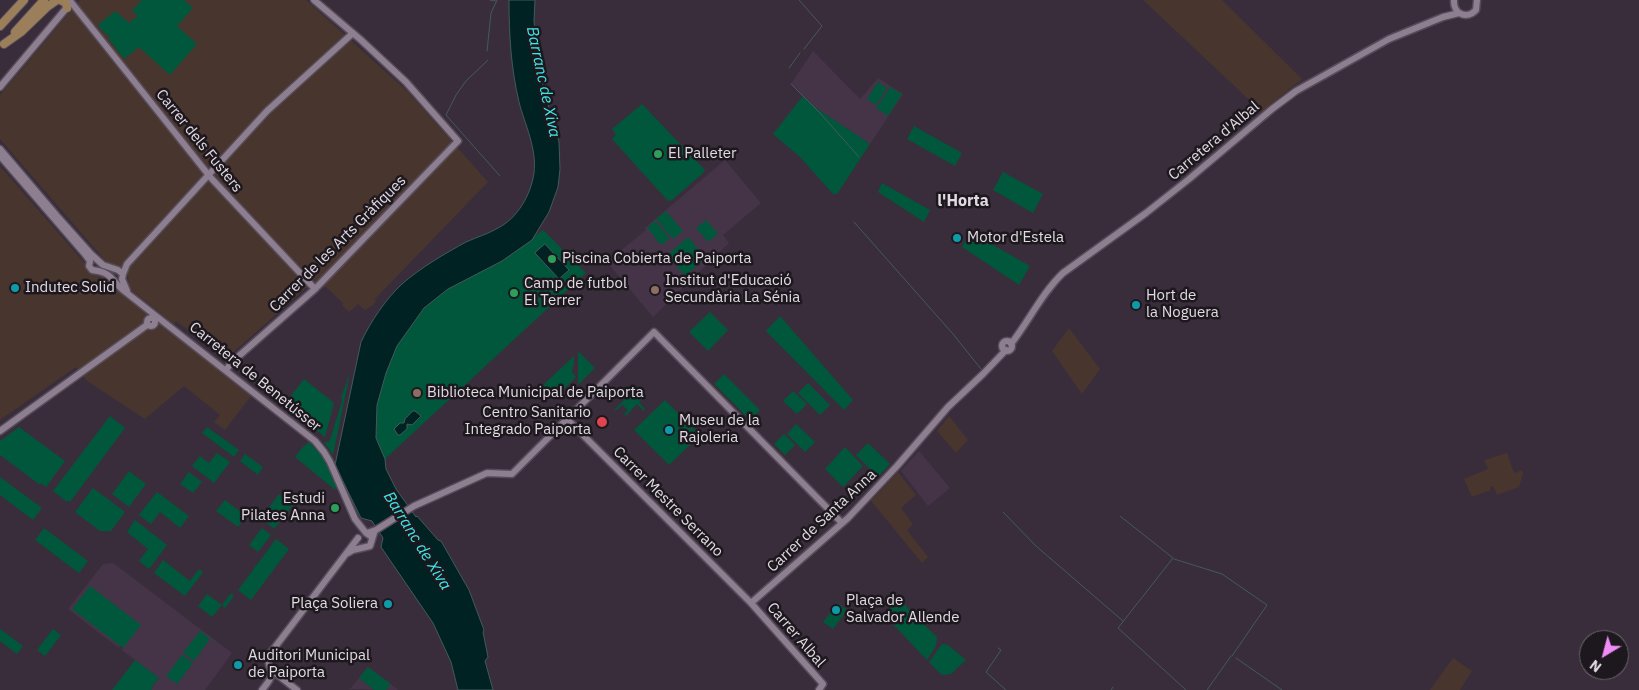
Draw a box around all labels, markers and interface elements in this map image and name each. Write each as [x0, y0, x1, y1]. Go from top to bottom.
water label: Barranc de Xiva [522, 25, 564, 139]
street label: Carrer dels Fusters [152, 86, 246, 196]
street label: Carretera d'Albal [1165, 98, 1263, 184]
place label: El Palleter [668, 145, 737, 163]
marker: El Palleter [652, 148, 664, 160]
street label: Carrer de les Arts Gràfiques [266, 172, 410, 316]
district label: l'Horta [937, 191, 989, 211]
place label: Motor d'Estela [967, 229, 1064, 247]
marker: Motor d'Estela [951, 232, 963, 244]
place label: Piscina Cobierta de Paiporta [562, 250, 751, 268]
marker: Piscina Cobierta de Paiporta [546, 253, 558, 265]
place label: Institut d'Educació Secundària La Sénia [665, 272, 800, 307]
place label: Camp de futbol El Terrer [524, 275, 627, 310]
place label: Indutec Solid [25, 279, 115, 297]
marker: Indutec Solid [9, 282, 21, 294]
marker: Institut d'Educació Secundària La Sénia [649, 284, 661, 296]
marker: Camp de futbol El Terrer [508, 287, 520, 299]
place label: Hort de la Noguera [1146, 287, 1219, 322]
marker: Hort de la Noguera [1130, 299, 1142, 311]
street label: Carretera de Benetússer [186, 318, 324, 436]
place label: Biblioteca Municipal de Paiporta [427, 384, 644, 402]
marker: Biblioteca Municipal de Paiporta [411, 387, 423, 399]
place label: Centro Sanitario Integrado Paiporta [464, 404, 591, 439]
place label: Museu de la Rajoleria [679, 412, 760, 447]
marker: Centro Sanitario Integrado Paiporta [595, 415, 609, 429]
marker: Museu de la Rajoleria [663, 424, 675, 436]
street label: Carrer Mestre Serrano [609, 443, 727, 561]
street label: Carrer de Santa Anna [764, 466, 880, 576]
water label: Barranc de Xiva [379, 488, 455, 594]
place label: Estudi Pilates Anna [241, 490, 325, 525]
marker: Estudi Pilates Anna [329, 502, 341, 514]
place label: Plaça de Salvador Allende [846, 592, 959, 627]
place label: Plaça Soliera [291, 595, 378, 613]
marker: Plaça Soliera [382, 598, 394, 610]
street label: Carrer Albal [763, 599, 829, 671]
marker: Plaça de Salvador Allende [830, 604, 842, 616]
north arrow [1579, 630, 1629, 680]
place label: Auditori Municipal de Paiporta [248, 647, 370, 682]
text: N [1586, 656, 1605, 676]
marker: Auditori Municipal de Paiporta [232, 659, 244, 671]

